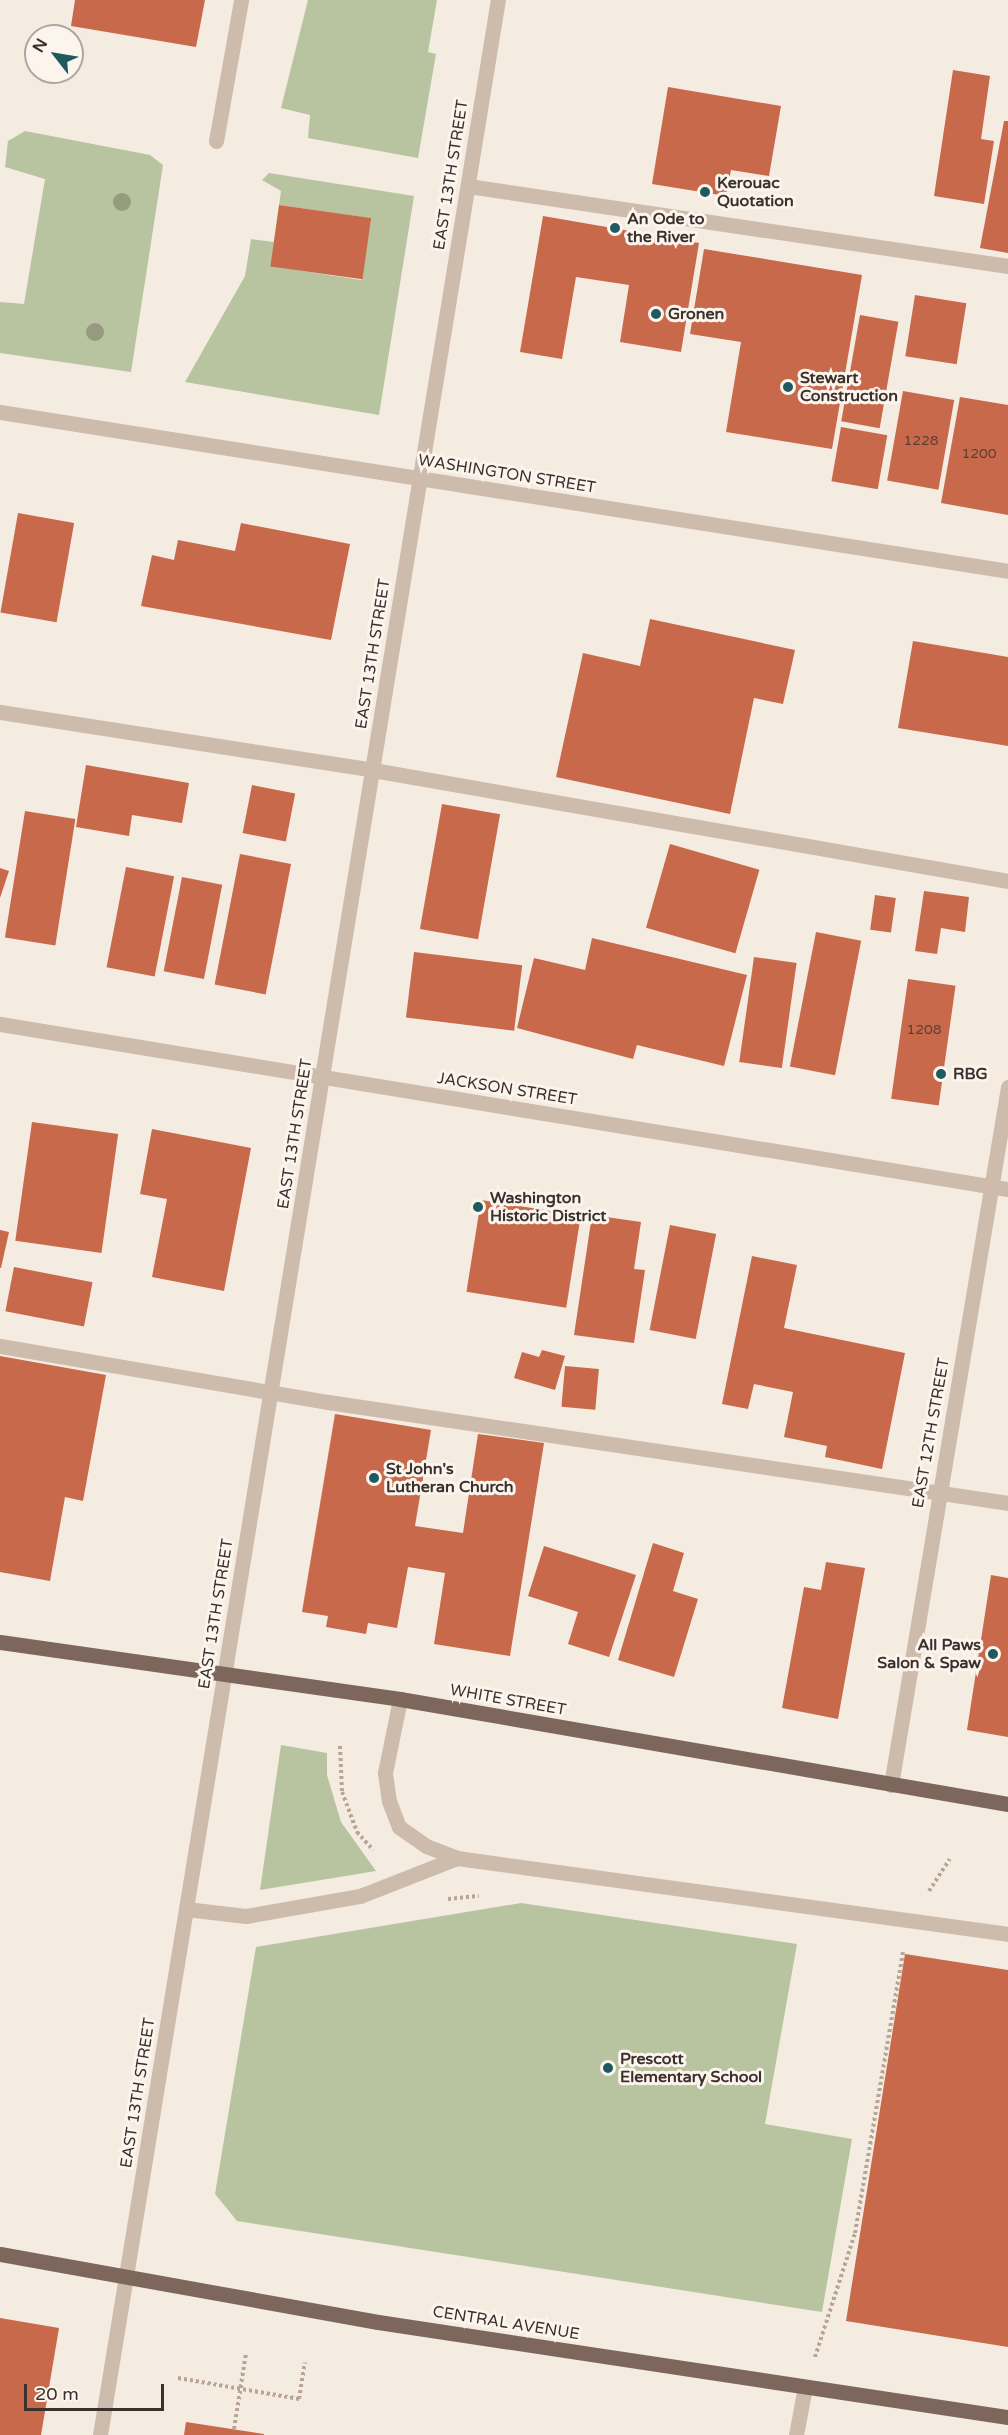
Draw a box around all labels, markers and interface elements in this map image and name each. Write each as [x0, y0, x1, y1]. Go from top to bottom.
north arrow [24, 24, 84, 84]
text: N [28, 35, 52, 56]
street label: EAST 13TH STREET [430, 98, 472, 252]
place label: Kerouac Quotation [717, 173, 794, 211]
marker: Kerouac Quotation [698, 185, 712, 199]
place label: An Ode to the River [627, 209, 704, 247]
marker: An Ode to the River [608, 221, 622, 235]
place label: Gronen [668, 304, 724, 324]
marker: Gronen [649, 307, 663, 321]
place label: Stewart Construction [800, 368, 898, 406]
marker: Stewart Construction [781, 380, 795, 394]
house number: 1228 [903, 433, 939, 449]
house number: 1200 [961, 446, 997, 462]
street label: WASHINGTON STREET [417, 450, 597, 498]
street label: EAST 13TH STREET [352, 577, 394, 731]
house number: 1208 [906, 1022, 942, 1038]
street label: EAST 13TH STREET [274, 1057, 316, 1211]
place label: RBG [953, 1064, 988, 1084]
marker: RBG [934, 1067, 948, 1081]
street label: JACKSON STREET [436, 1068, 578, 1110]
place label: Washington Historic District [490, 1188, 606, 1226]
marker: Washington Historic District [471, 1200, 485, 1214]
street label: EAST 12TH STREET [908, 1357, 954, 1509]
place label: St John's Lutheran Church [386, 1459, 514, 1497]
marker: St John's Lutheran Church [367, 1471, 381, 1485]
street label: EAST 13TH STREET [195, 1537, 237, 1691]
place label: All Paws Salon & Spaw [877, 1635, 981, 1673]
marker: All Paws Salon & Spaw [986, 1647, 1000, 1661]
street label: WHITE STREET [448, 1680, 568, 1720]
street label: EAST 13TH STREET [117, 2016, 159, 2170]
place label: Prescott Elementary School [620, 2049, 762, 2087]
marker: Prescott Elementary School [601, 2061, 615, 2075]
street label: CENTRAL AVENUE [431, 2302, 581, 2344]
scale bar [27, 2372, 166, 2410]
text: 20 m [35, 2383, 79, 2405]

